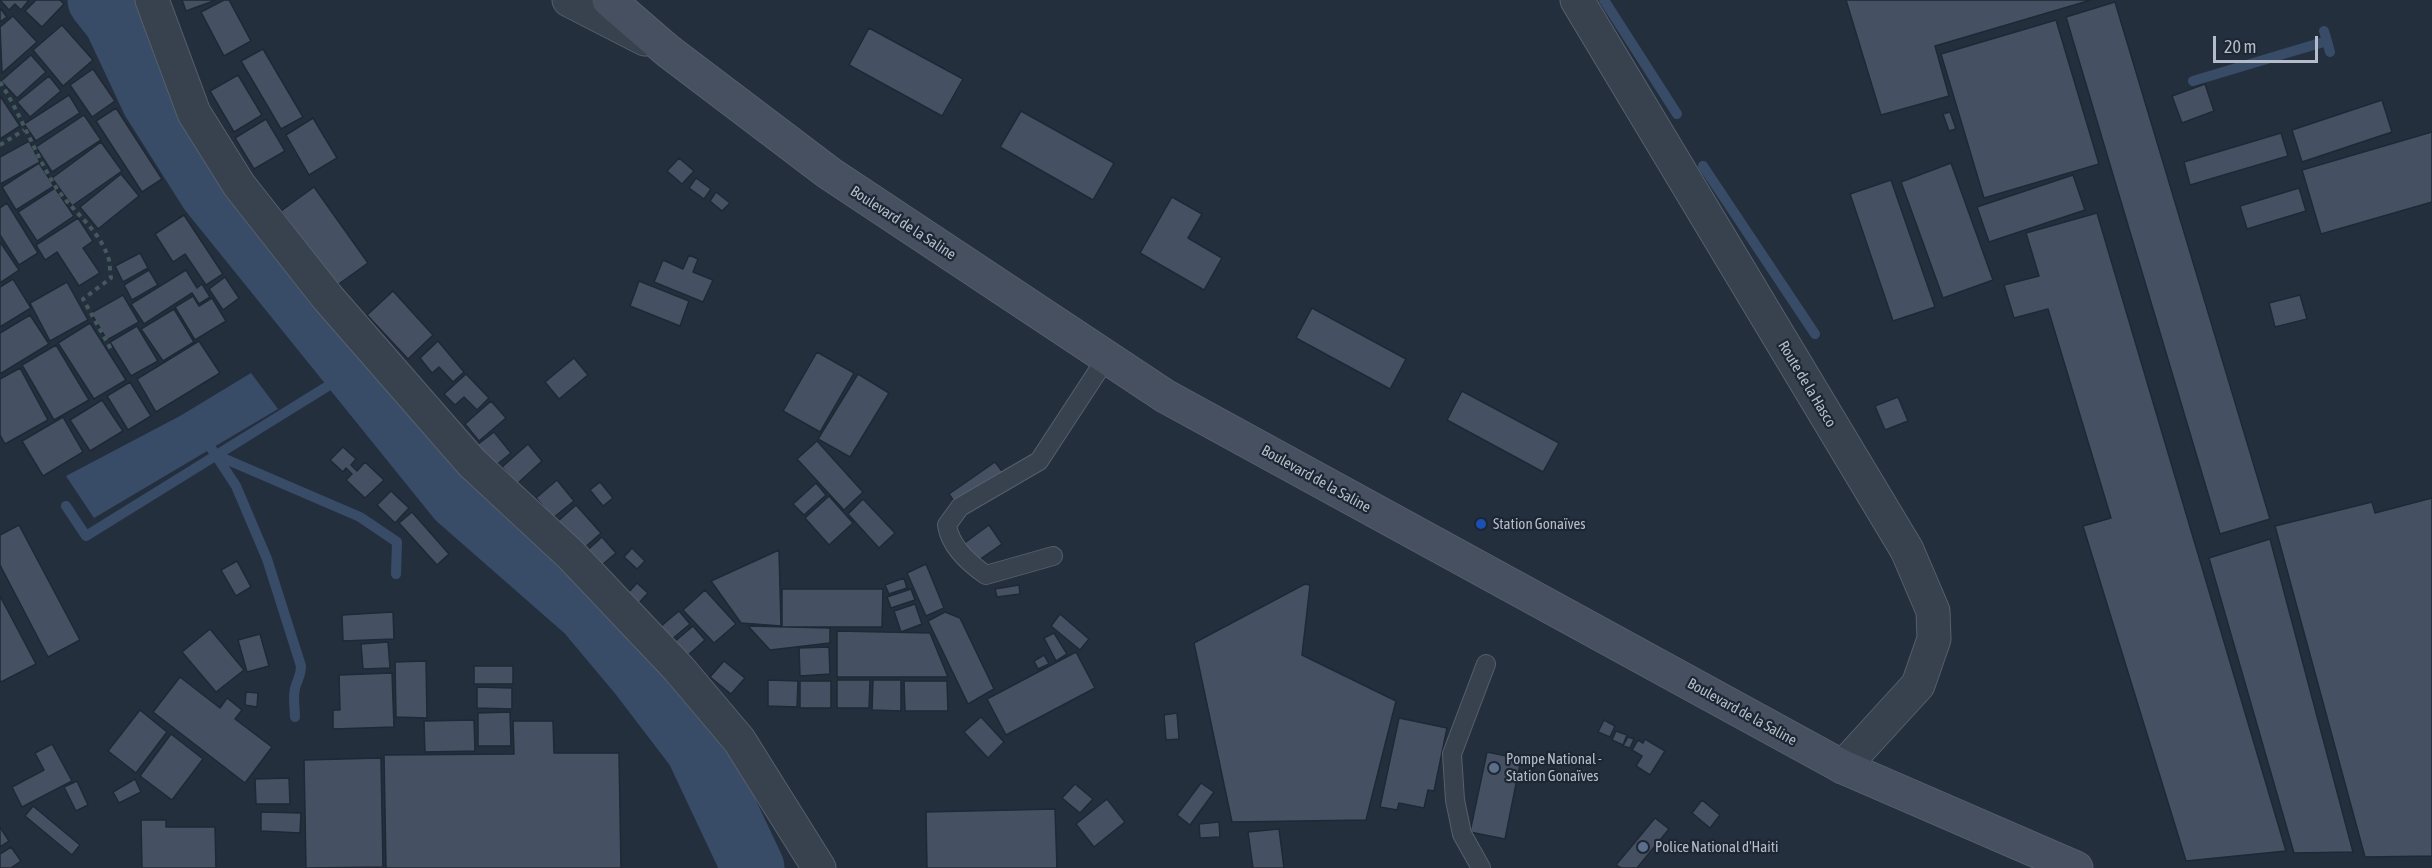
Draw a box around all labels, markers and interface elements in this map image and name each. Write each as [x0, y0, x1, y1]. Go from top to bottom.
scale bar [2216, 24, 2321, 62]
text: 20 m [2224, 36, 2256, 57]
street label: Boulevard de la Saline [847, 182, 959, 264]
street label: Route de la Hasco [1774, 338, 1840, 430]
street label: Boulevard de la Saline [1258, 441, 1374, 517]
place label: Station Gonaïves [1493, 515, 1586, 533]
marker: Station Gonaïves [1474, 517, 1488, 531]
street label: Boulevard de la Saline [1684, 674, 1800, 750]
place label: Pompe National - Station Gonaïves [1506, 750, 1602, 785]
marker: Pompe National - Station Gonaïves [1487, 761, 1501, 775]
place label: Police National d'Haiti [1655, 838, 1778, 856]
marker: Police National d'Haiti [1636, 840, 1650, 854]

